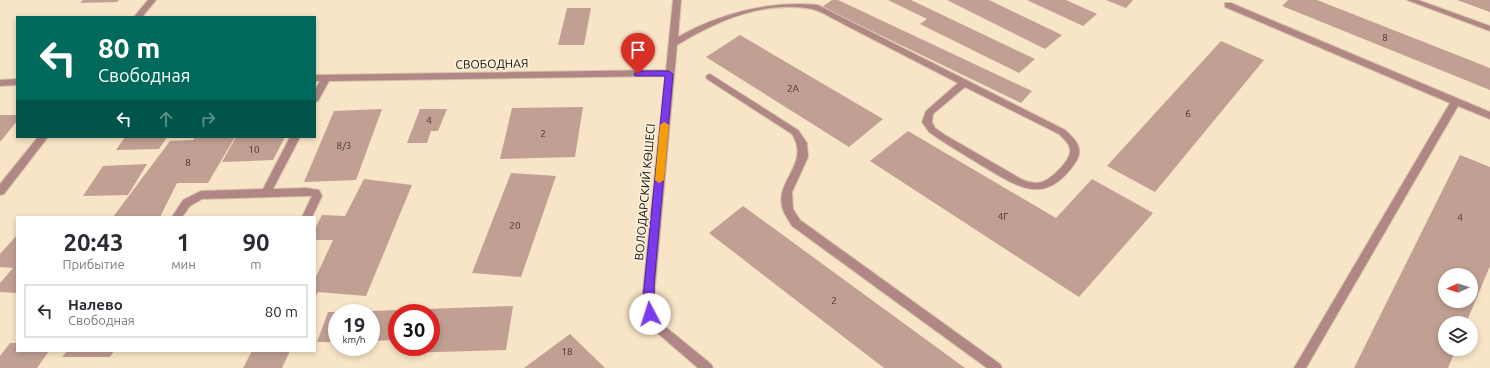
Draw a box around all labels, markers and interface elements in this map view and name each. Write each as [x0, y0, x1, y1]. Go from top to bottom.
icon: left [32, 32, 84, 84]
text: 80 m [98, 32, 160, 63]
house number: 8 [1382, 32, 1388, 43]
pin [621, 33, 655, 74]
icon: arrive [627, 39, 649, 61]
street label: СВОБОДНАЯ [455, 56, 529, 71]
text: Свободная [98, 65, 191, 85]
house number: 2А [787, 83, 800, 94]
icon: left [113, 108, 135, 130]
icon: ahead [155, 108, 177, 130]
icon: right [197, 108, 219, 130]
house number: 6 [1185, 108, 1191, 119]
house number: 4 [426, 115, 432, 126]
street label: ВОЛОДАРСКИЙ КӨШЕСІ [632, 123, 657, 261]
house number: 2 [540, 128, 546, 139]
house number: 8/3 [337, 140, 351, 151]
house number: 10 [248, 144, 260, 155]
house number: 8 [185, 157, 191, 168]
house number: 4Г [998, 211, 1008, 222]
house number: 4 [1457, 212, 1463, 223]
house number: 20 [509, 220, 521, 231]
text: 20:43 [64, 229, 124, 256]
text: 1 [177, 229, 190, 256]
text: 90 [242, 229, 269, 256]
text: Прибытие [62, 257, 125, 271]
text: мин [171, 257, 196, 271]
text: m [250, 257, 262, 271]
north arrow [1438, 268, 1478, 308]
map controls [1438, 268, 1478, 356]
position arrow [629, 293, 671, 335]
house number: 2 [831, 295, 837, 306]
text: Налево [68, 296, 123, 313]
icon: left [34, 300, 56, 322]
text: 80 m [265, 303, 298, 320]
speed limit sign: 30 [388, 304, 440, 356]
text: Свободная [68, 313, 135, 327]
text: 19 [343, 313, 365, 336]
button: layers [1438, 316, 1478, 356]
text: km/h [342, 334, 366, 345]
house number: 18 [561, 346, 573, 357]

